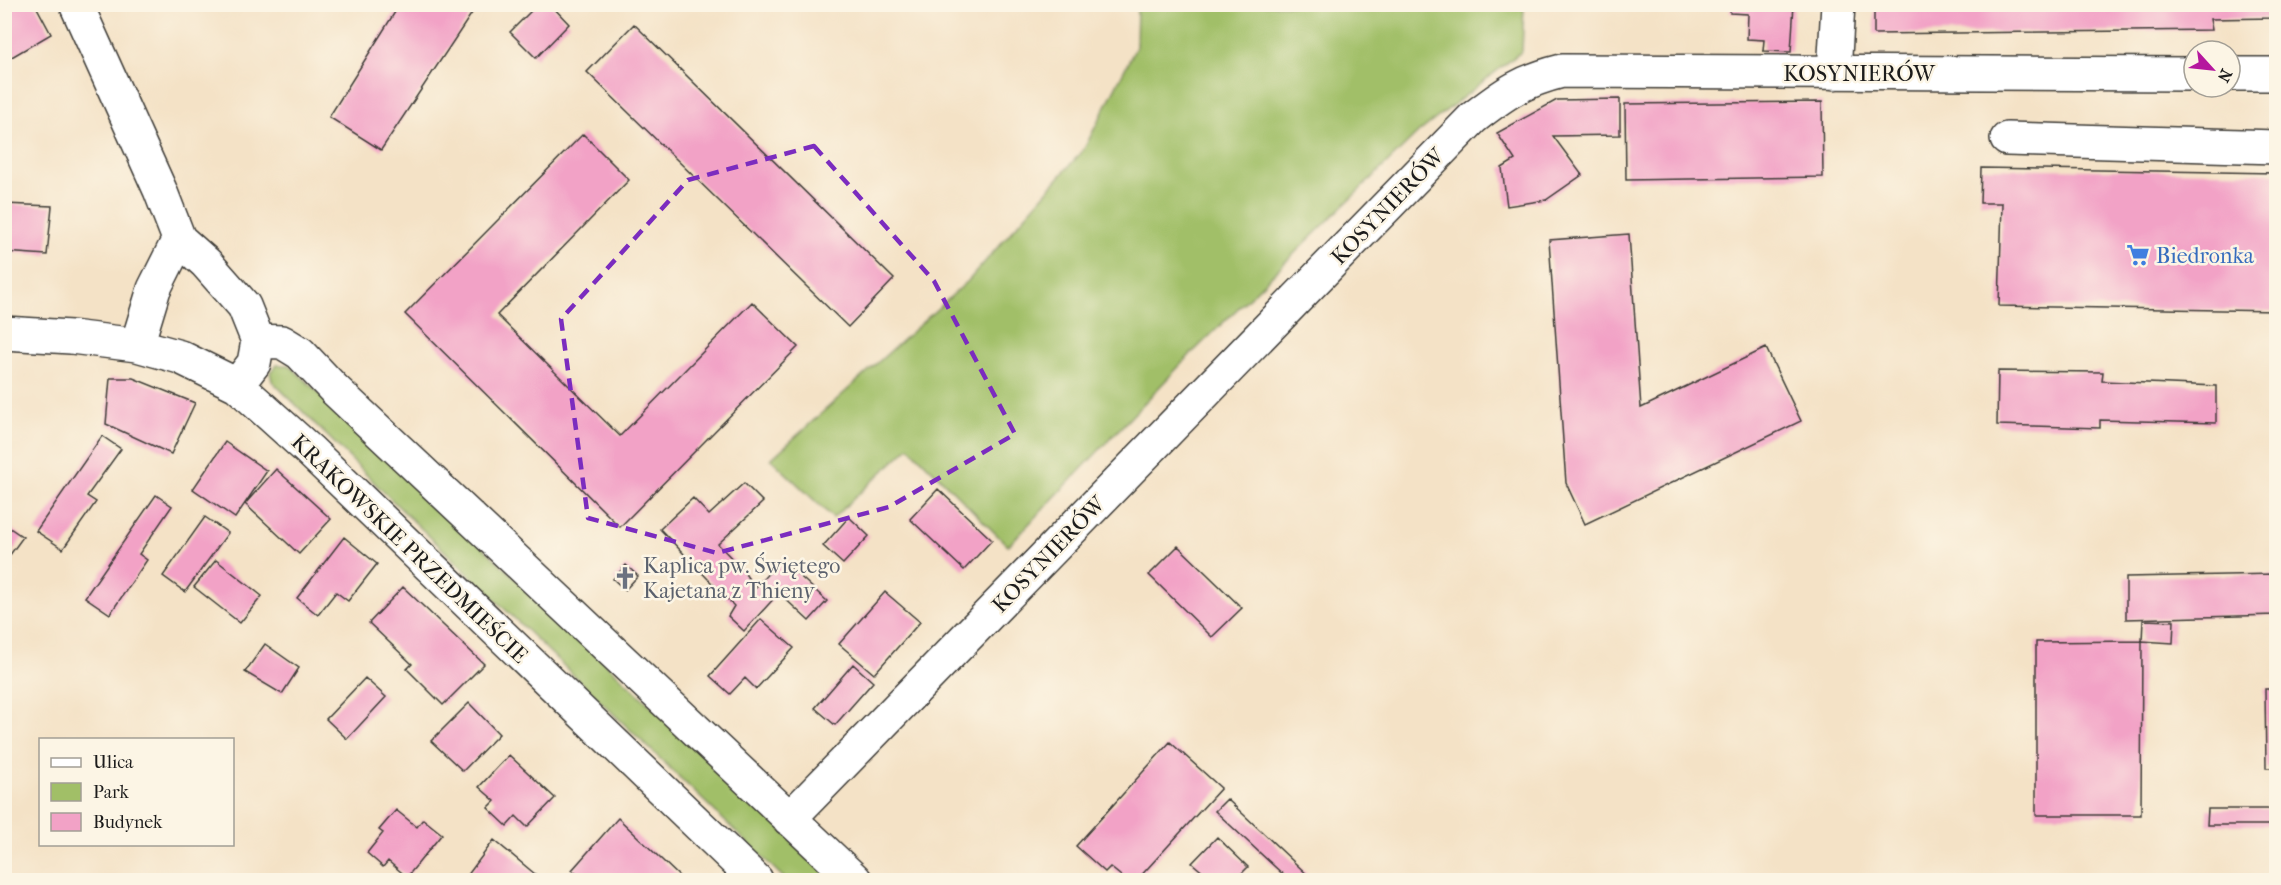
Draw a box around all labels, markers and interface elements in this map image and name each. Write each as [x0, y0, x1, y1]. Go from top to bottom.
north arrow [2182, 39, 2242, 99]
street label: KOSYNIERÓW [1783, 59, 1936, 87]
text: N [2213, 66, 2236, 86]
street label: KOSYNIERÓW [1324, 141, 1451, 270]
supermarket icon: Biedronka [2125, 242, 2151, 268]
place label: Biedronka [2156, 243, 2255, 269]
street label: KRAKOWSKIE PRZEDMIEŚCIE [286, 428, 533, 669]
street label: KOSYNIERÓW [985, 489, 1112, 618]
place label: Kaplica pw. Świętego Kajetana z Thieny [643, 552, 840, 604]
church icon: Kaplica pw. Świętego Kajetana z Thieny [612, 565, 638, 591]
legend [39, 738, 234, 846]
text: Ulica [93, 752, 134, 773]
text: Park [93, 782, 130, 803]
text: Budynek [93, 812, 163, 833]

